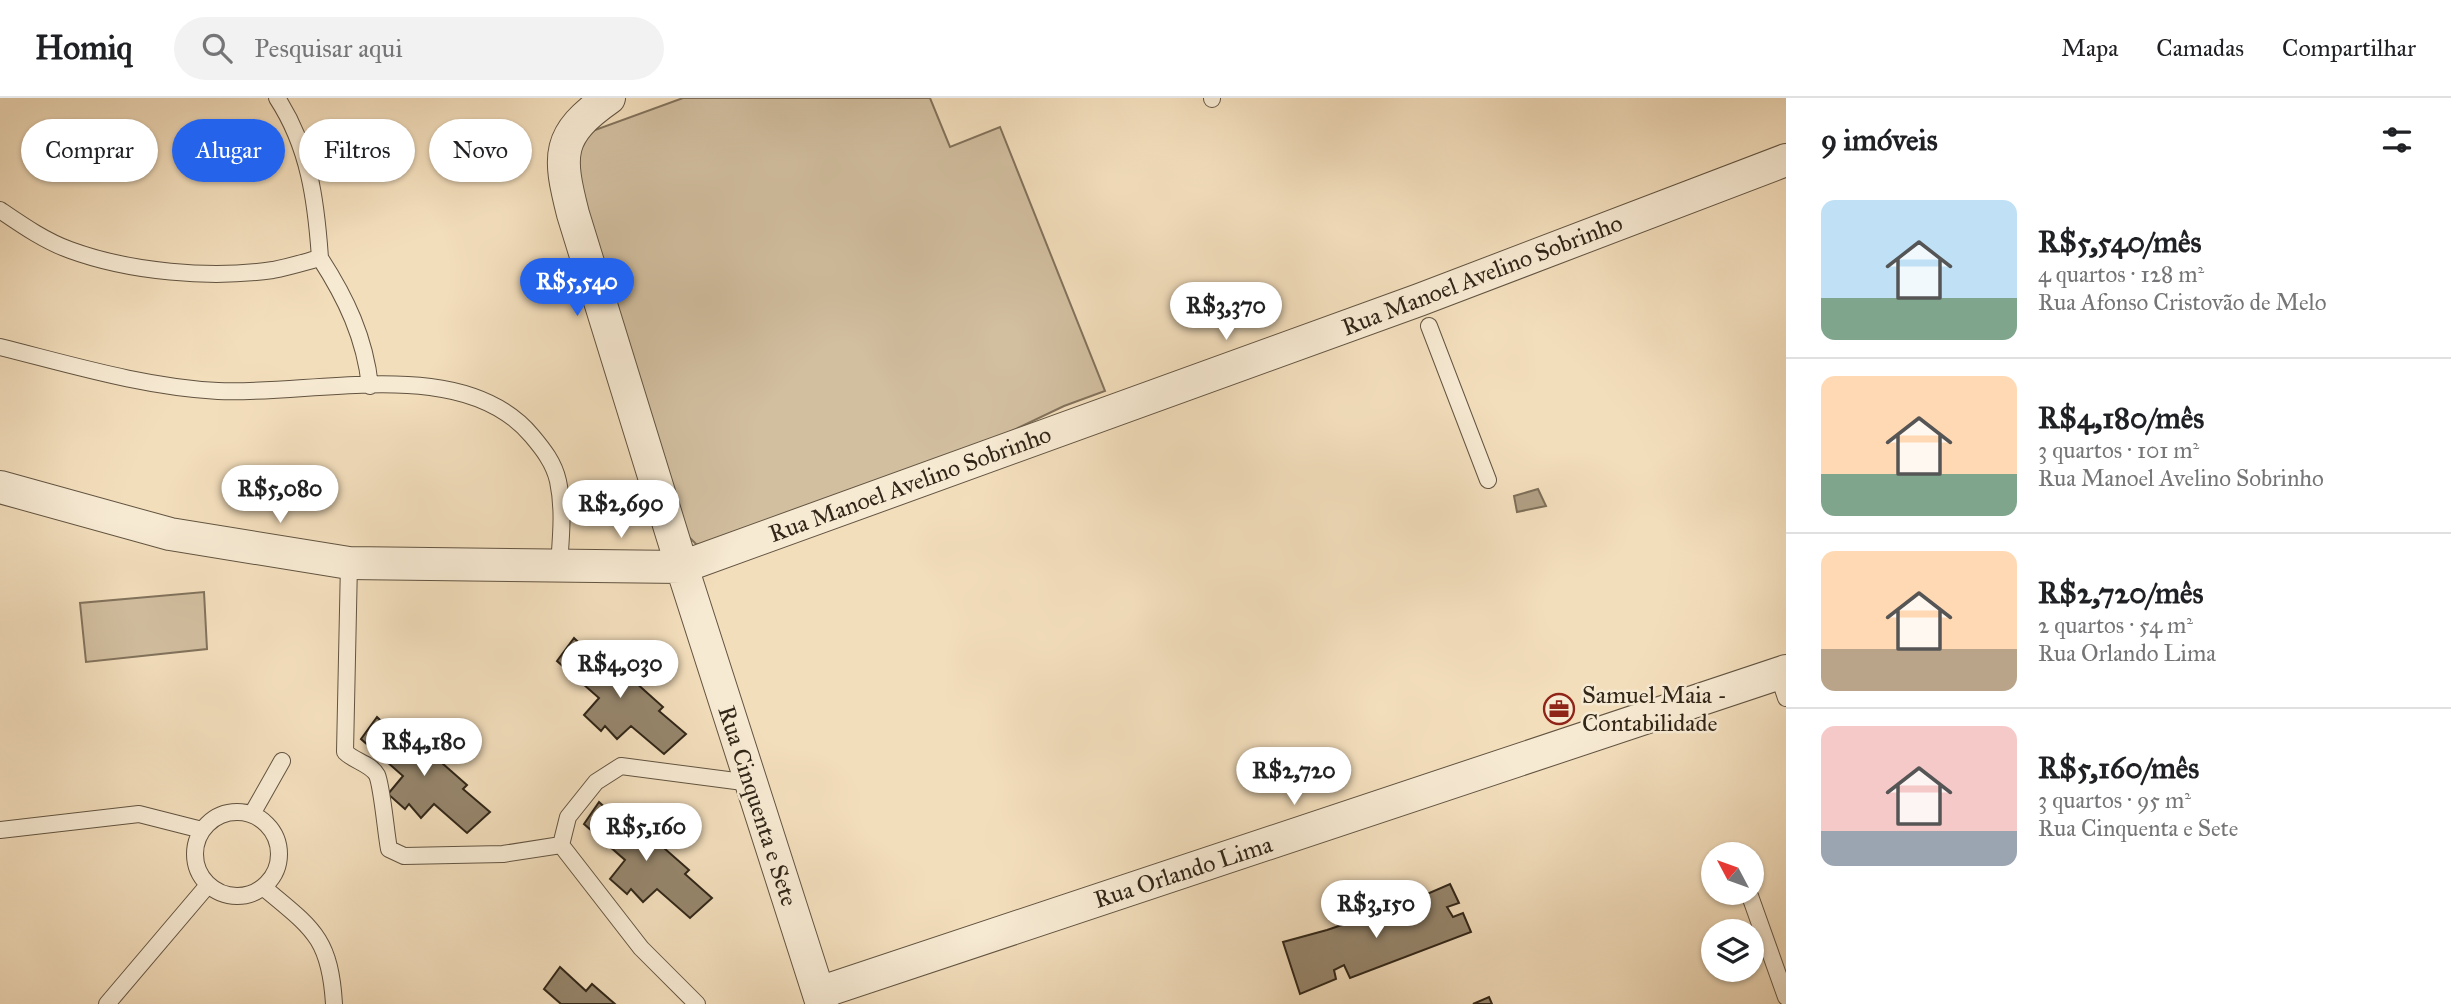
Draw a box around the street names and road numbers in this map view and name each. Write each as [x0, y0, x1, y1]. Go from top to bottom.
street label: Rua Manoel Avelino Sobrinho [1337, 208, 1627, 342]
street label: Rua Manoel Avelino Sobrinho [765, 419, 1055, 549]
street label: Rua Cinquenta e Sete [711, 702, 805, 910]
street label: Rua Orlando Lima [1090, 829, 1277, 915]

